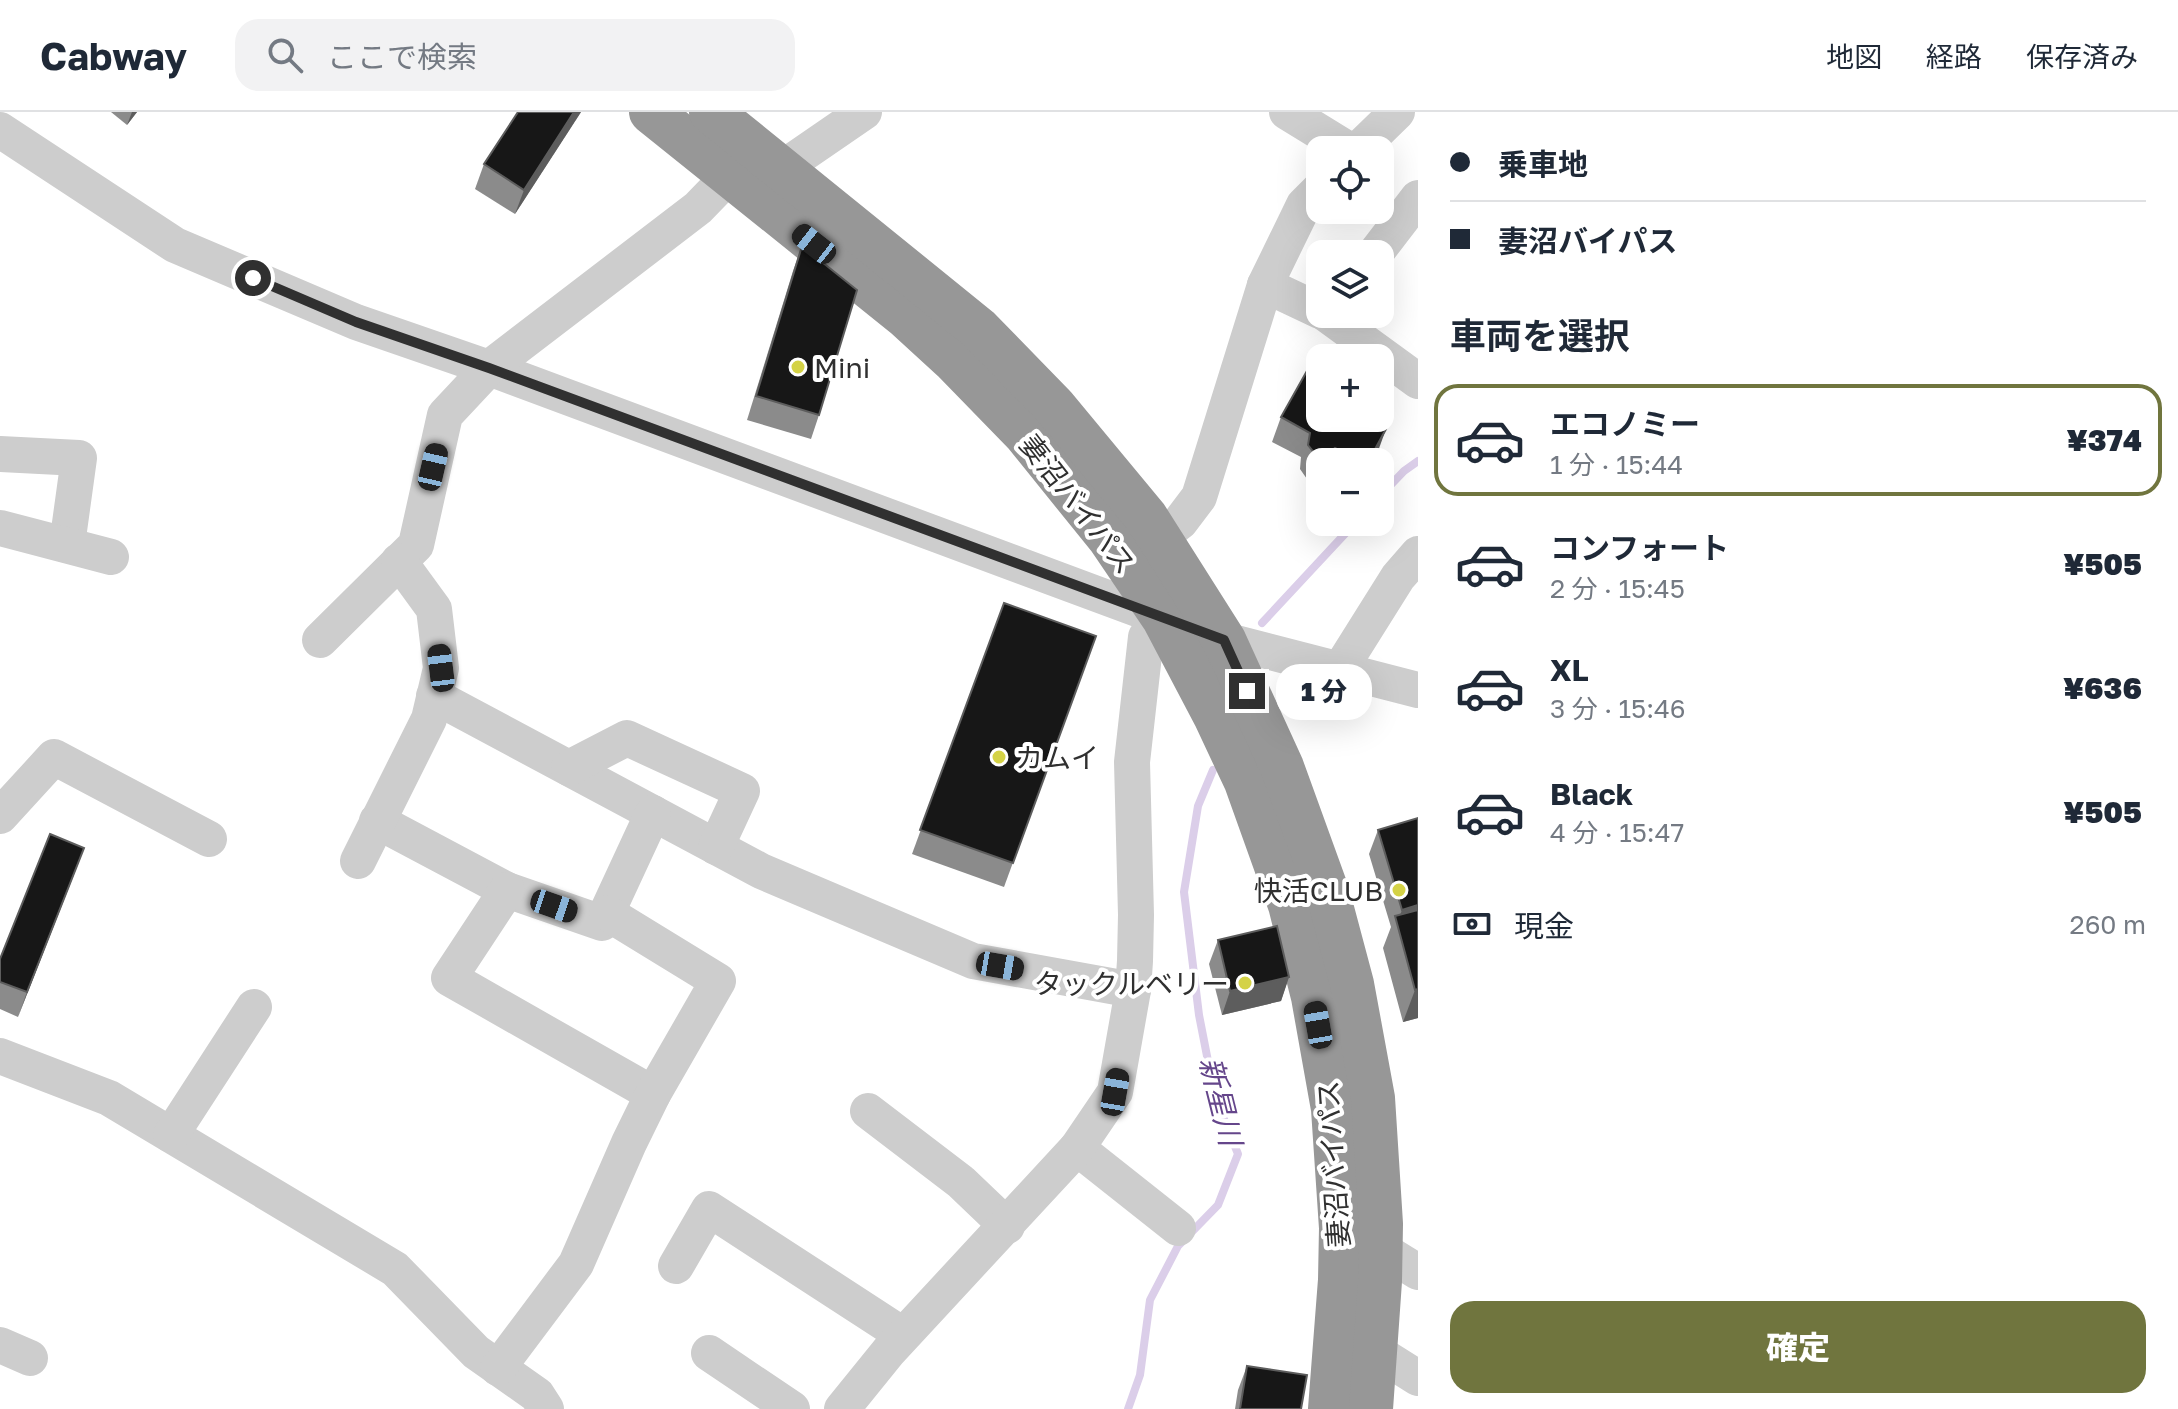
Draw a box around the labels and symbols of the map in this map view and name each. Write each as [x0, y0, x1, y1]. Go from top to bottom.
car [788, 220, 840, 268]
route start [235, 260, 271, 296]
place label: Mini [814, 351, 870, 384]
marker: Mini [789, 358, 807, 376]
street label: 妻沼バイパス [1013, 428, 1143, 580]
car [416, 441, 450, 493]
car [426, 643, 456, 693]
callout: 1 分 [1275, 663, 1371, 719]
route end [1229, 673, 1265, 709]
place label: カムイ [1015, 741, 1099, 774]
marker: カムイ [990, 748, 1008, 766]
place label: 快活CLUB [1254, 874, 1383, 907]
marker: 快活CLUB [1390, 881, 1408, 899]
car [527, 887, 581, 925]
car [974, 950, 1026, 982]
place label: タックルベリー [1034, 967, 1229, 1000]
marker: タックルベリー [1236, 974, 1254, 992]
car [1302, 999, 1334, 1051]
water label: 新星川 [1193, 1053, 1250, 1152]
car [1099, 1066, 1131, 1118]
street label: 妻沼バイパス [1311, 1079, 1355, 1249]

